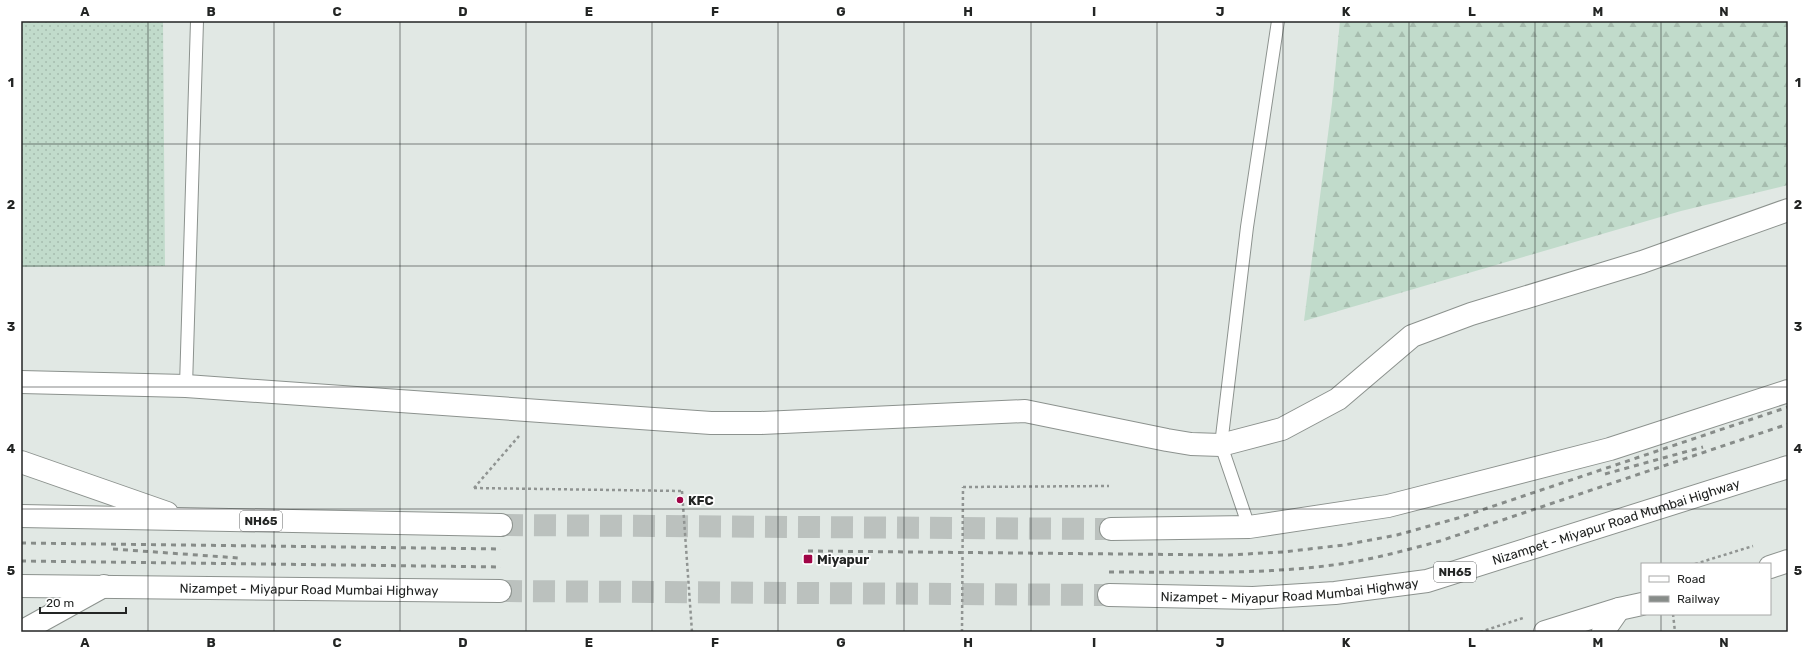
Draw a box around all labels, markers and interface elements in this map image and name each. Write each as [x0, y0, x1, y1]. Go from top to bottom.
text: A [80, 4, 90, 19]
text: B [206, 4, 216, 19]
text: C [332, 4, 342, 19]
text: D [458, 4, 468, 19]
text: E [585, 4, 593, 19]
text: F [711, 4, 719, 19]
text: G [836, 4, 846, 19]
text: H [963, 4, 973, 19]
text: I [1092, 4, 1096, 19]
text: J [1216, 4, 1224, 19]
text: K [1342, 4, 1351, 19]
text: L [1468, 4, 1476, 19]
text: M [1593, 4, 1603, 19]
text: N [1719, 4, 1729, 19]
text: 1 [8, 75, 14, 90]
text: 1 [1795, 75, 1801, 90]
text: 2 [7, 197, 15, 212]
text: 2 [1794, 197, 1802, 212]
text: 3 [7, 319, 16, 334]
text: 3 [1794, 319, 1803, 334]
text: 4 [7, 441, 16, 456]
text: 4 [1794, 441, 1803, 456]
street label: Nizampet - Miyapur Road Mumbai Highway [1490, 476, 1742, 568]
place label: KFC [688, 493, 714, 508]
marker: KFC [675, 495, 685, 505]
road number: NH65 [240, 511, 282, 531]
place label: Miyapur [817, 552, 869, 567]
marker: Miyapur [802, 553, 814, 565]
road number: NH65 [1434, 562, 1476, 582]
text: 5 [7, 563, 15, 578]
legend [1641, 563, 1771, 615]
text: 5 [1794, 563, 1802, 578]
text: Road [1677, 572, 1705, 586]
street label: Nizampet - Miyapur Road Mumbai Highway [1160, 575, 1420, 606]
street label: Nizampet - Miyapur Road Mumbai Highway [179, 581, 439, 599]
scale bar [40, 589, 126, 615]
text: Railway [1677, 592, 1720, 606]
text: 20 m [46, 596, 74, 610]
text: A [80, 635, 90, 650]
text: B [206, 635, 216, 650]
text: C [332, 635, 342, 650]
text: D [458, 635, 468, 650]
text: E [585, 635, 593, 650]
text: F [711, 635, 719, 650]
text: G [836, 635, 846, 650]
text: H [963, 635, 973, 650]
text: I [1092, 635, 1096, 650]
text: J [1216, 635, 1224, 650]
text: K [1342, 635, 1351, 650]
text: L [1468, 635, 1476, 650]
text: M [1593, 635, 1603, 650]
text: N [1719, 635, 1729, 650]

